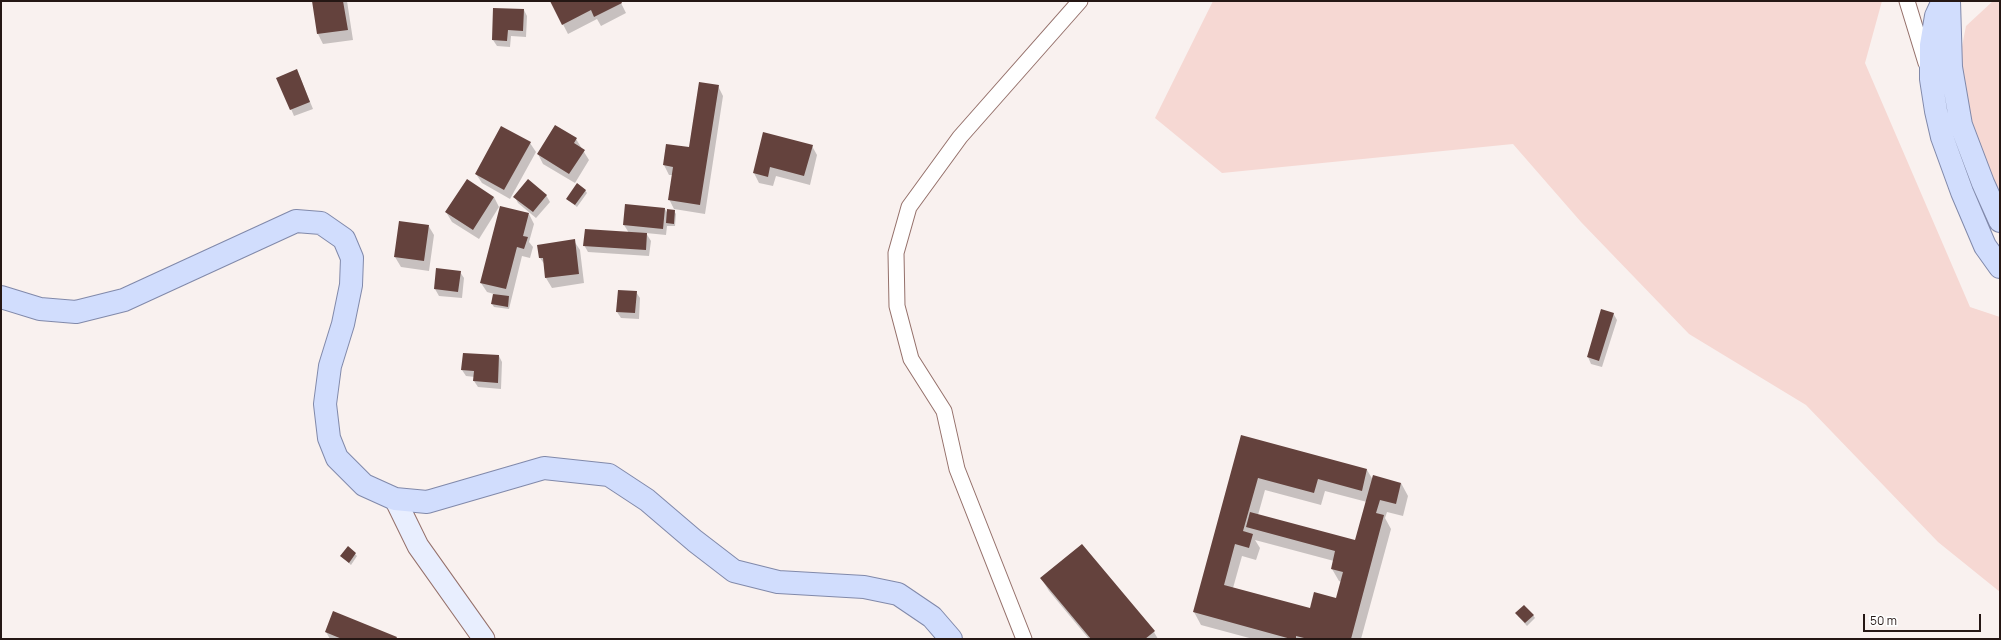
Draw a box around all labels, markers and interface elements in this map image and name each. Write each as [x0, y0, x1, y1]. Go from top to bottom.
scale bar [1865, 606, 1983, 632]
text: 50 m [1870, 612, 1897, 629]

